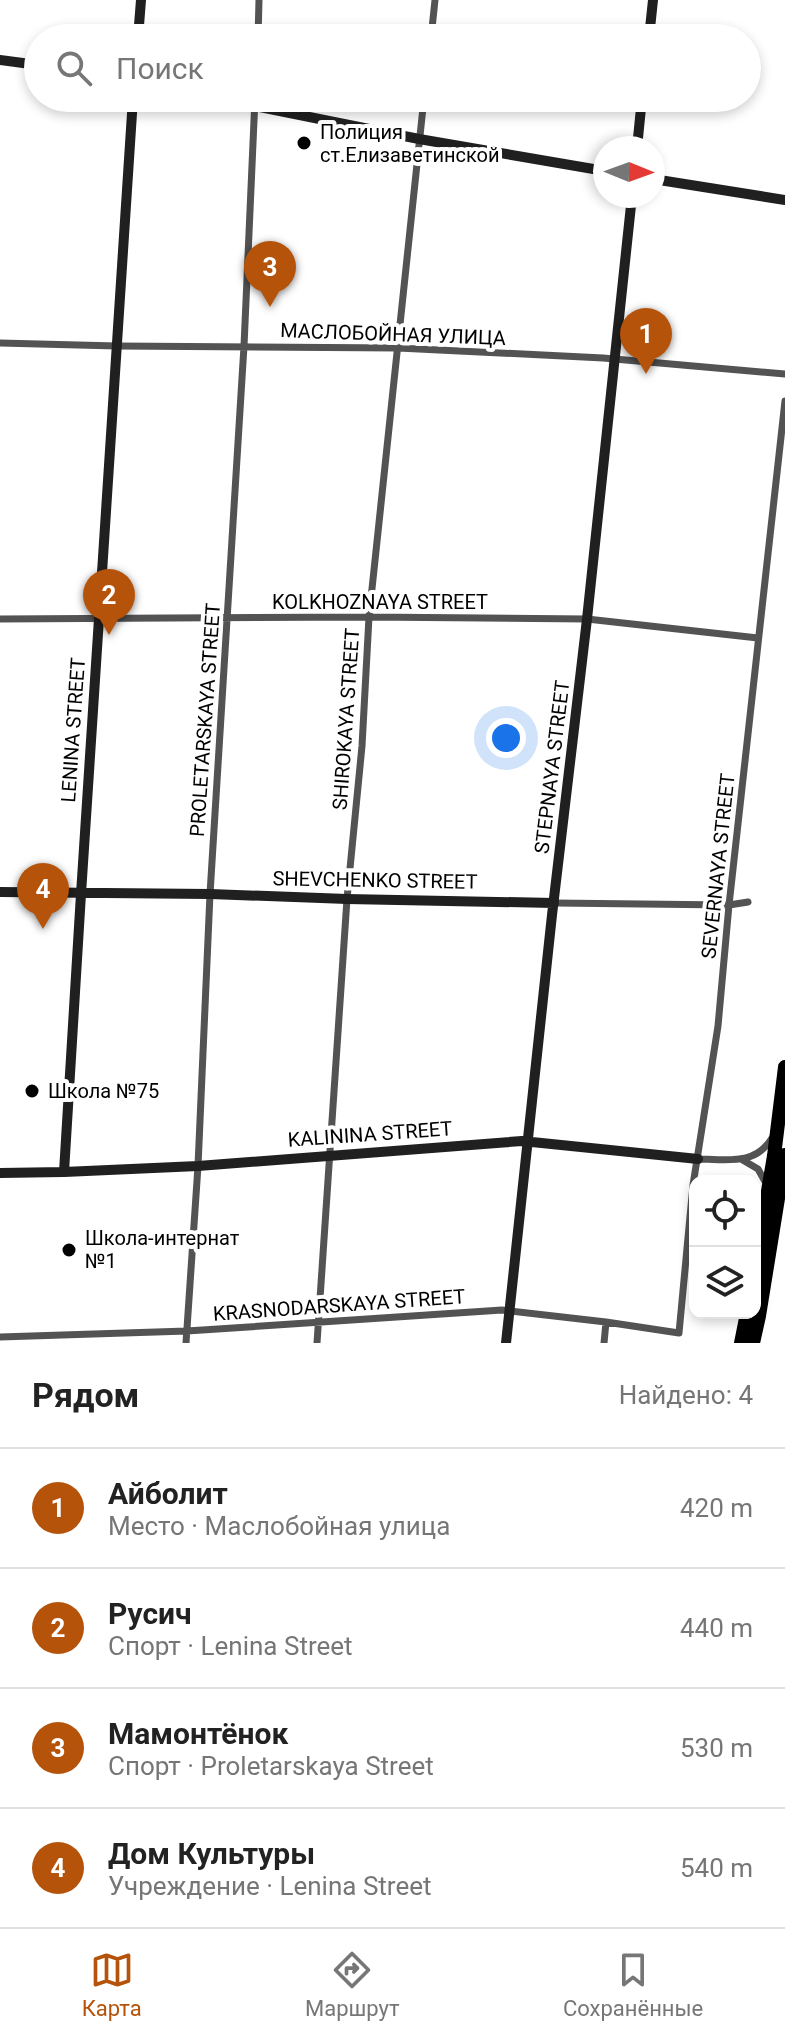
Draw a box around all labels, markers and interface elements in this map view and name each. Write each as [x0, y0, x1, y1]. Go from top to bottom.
search box [24, 24, 761, 112]
icon: search [52, 46, 96, 90]
text: Поиск [116, 51, 204, 86]
place label: Полиция ст.Елизаветинской [320, 120, 500, 167]
marker: Полиция ст.Елизаветинской [295, 134, 313, 152]
north arrow [593, 136, 665, 208]
pin: 3 [244, 241, 296, 307]
pin: 1 [620, 308, 672, 374]
street label: МАСЛОБОЙНАЯ УЛИЦА [280, 318, 506, 350]
pin: 2 [83, 569, 135, 635]
street label: KOLKHOZNAYA STREET [272, 590, 488, 614]
street label: PROLETARSKAYA STREET [185, 602, 225, 838]
street label: SHIROKAYA STREET [328, 627, 364, 811]
street label: LENINA STREET [56, 657, 90, 803]
street label: STEPNAYA STREET [529, 679, 575, 855]
your location [486, 718, 526, 758]
street label: SEVERNAYA STREET [696, 772, 740, 960]
pin: 4 [17, 863, 69, 929]
street label: SHEVCHENKO STREET [272, 866, 478, 894]
place label: Школа №75 [48, 1079, 159, 1103]
marker: Школа №75 [23, 1082, 41, 1100]
street label: KALININA STREET [287, 1116, 453, 1152]
map controls [689, 1175, 761, 1319]
button: locate [689, 1175, 761, 1247]
place label: Школа-интернат №1 [85, 1226, 240, 1273]
marker: Школа-интернат №1 [60, 1241, 78, 1259]
button: layers [689, 1247, 761, 1319]
street label: KRASNODARSKAYA STREET [212, 1284, 466, 1326]
text: Рядом [32, 1375, 139, 1415]
text: Найдено: 4 [619, 1380, 753, 1410]
text: Айболит [108, 1476, 228, 1511]
text: 1 [51, 1493, 65, 1523]
text: 420 m [680, 1493, 753, 1523]
text: Место · Маслобойная улица [108, 1511, 450, 1541]
text: Русич [108, 1596, 192, 1631]
text: 2 [51, 1613, 65, 1643]
text: 440 m [680, 1613, 753, 1643]
text: Спорт · Lenina Street [108, 1631, 353, 1661]
text: Мамонтёнок [108, 1716, 288, 1751]
text: 3 [51, 1733, 65, 1763]
text: 530 m [680, 1733, 753, 1763]
text: Спорт · Proletarskaya Street [108, 1751, 434, 1781]
text: Дом Культуры [108, 1836, 315, 1871]
text: 4 [51, 1853, 65, 1883]
text: 540 m [680, 1853, 753, 1883]
text: Учреждение · Lenina Street [108, 1871, 431, 1901]
tab: Карта [82, 1948, 142, 2021]
tab: Маршрут [305, 1948, 400, 2021]
tab: Сохранённые [563, 1948, 703, 2021]

